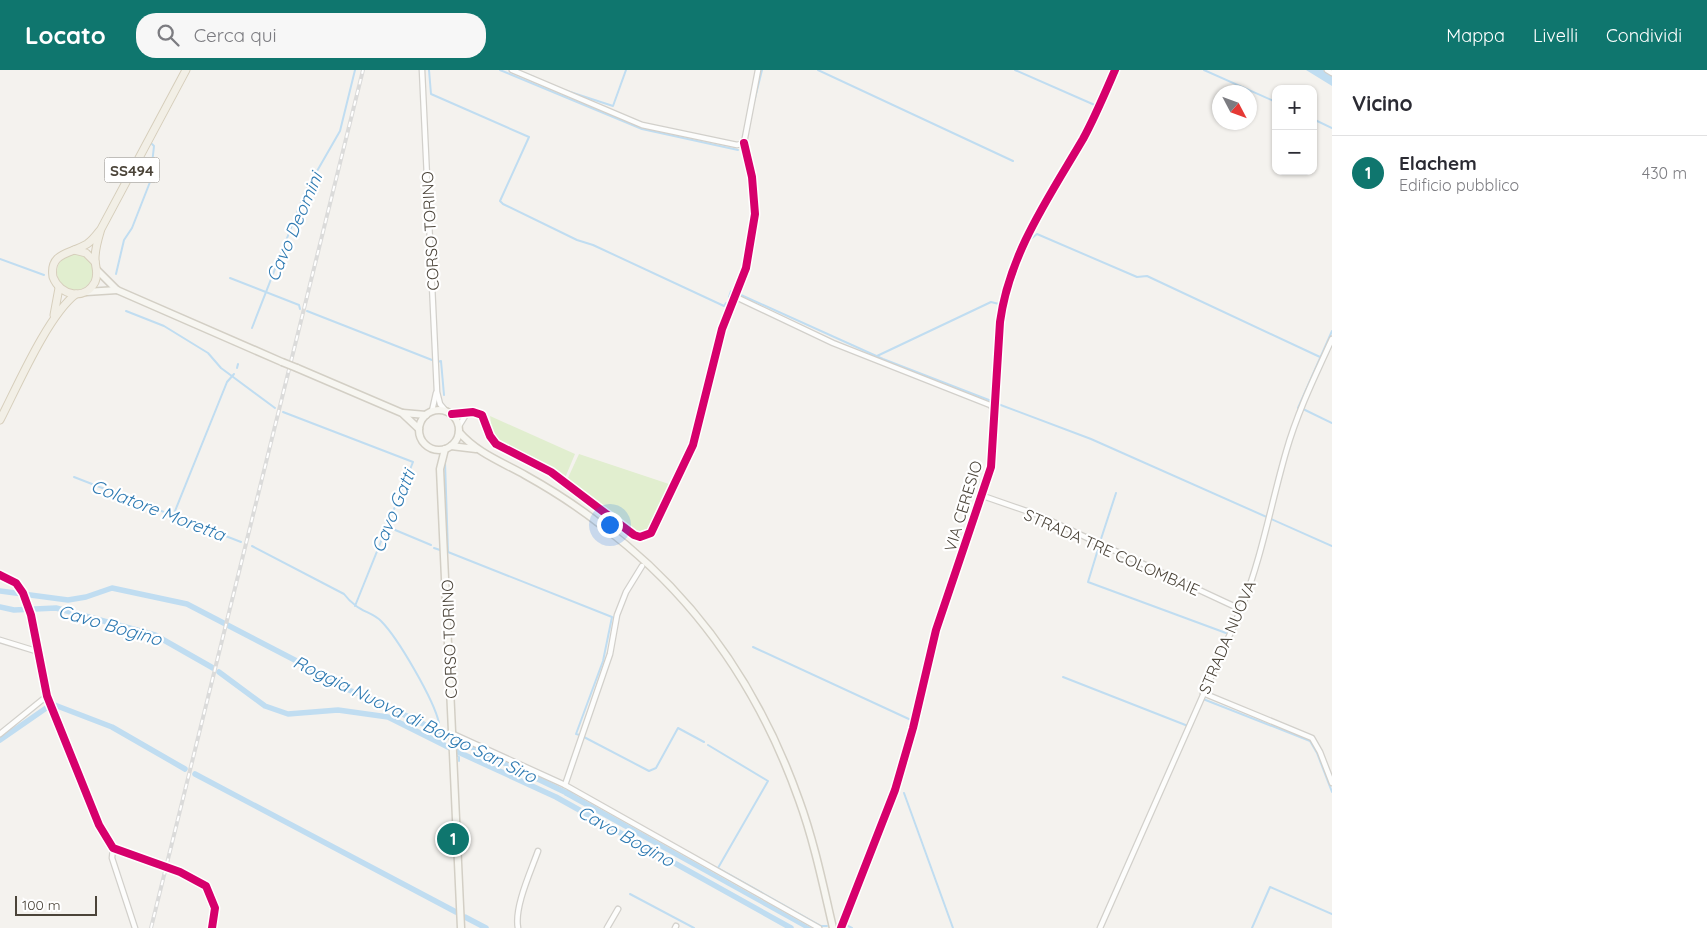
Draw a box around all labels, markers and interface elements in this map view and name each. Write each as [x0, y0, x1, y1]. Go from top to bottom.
search box [136, 13, 486, 58]
text: Locato [25, 20, 106, 50]
icon: search [154, 21, 182, 49]
text: Cerca qui [194, 23, 277, 47]
text: Mappa [1446, 24, 1505, 47]
text: Livelli [1533, 24, 1578, 47]
text: Condividi [1606, 24, 1682, 47]
north arrow [1212, 85, 1257, 130]
map controls [1272, 85, 1317, 175]
button: + [1272, 85, 1317, 130]
text: Vicino [1352, 90, 1413, 116]
button: − [1272, 130, 1317, 175]
text: Elachem [1399, 151, 1477, 175]
road number: SS494 [104, 158, 160, 182]
text: 1 [1365, 163, 1371, 183]
text: 430 m [1642, 163, 1687, 183]
water label: Cavo Deomini [261, 167, 328, 285]
street label: CORSO TORINO [417, 171, 443, 291]
text: Edificio pubblico [1399, 175, 1519, 195]
street label: VIA CERESIO [940, 458, 986, 554]
water label: Cavo Gatti [366, 464, 421, 556]
water label: Colatore Moretta [88, 474, 229, 547]
street label: STRADA TRE COLOMBAIE [1021, 504, 1203, 600]
your location [597, 512, 623, 538]
street label: STRADA NUOVA [1194, 577, 1260, 697]
street label: CORSO TORINO [437, 579, 461, 699]
water label: Cavo Bogino [56, 599, 165, 651]
water label: Roggia Nuova di Borgo San Siro [290, 650, 541, 789]
water label: Cavo Bogino [574, 800, 679, 872]
pin: 1 [437, 820, 469, 858]
scale bar [15, 893, 98, 916]
text: 100 m [22, 896, 60, 914]

